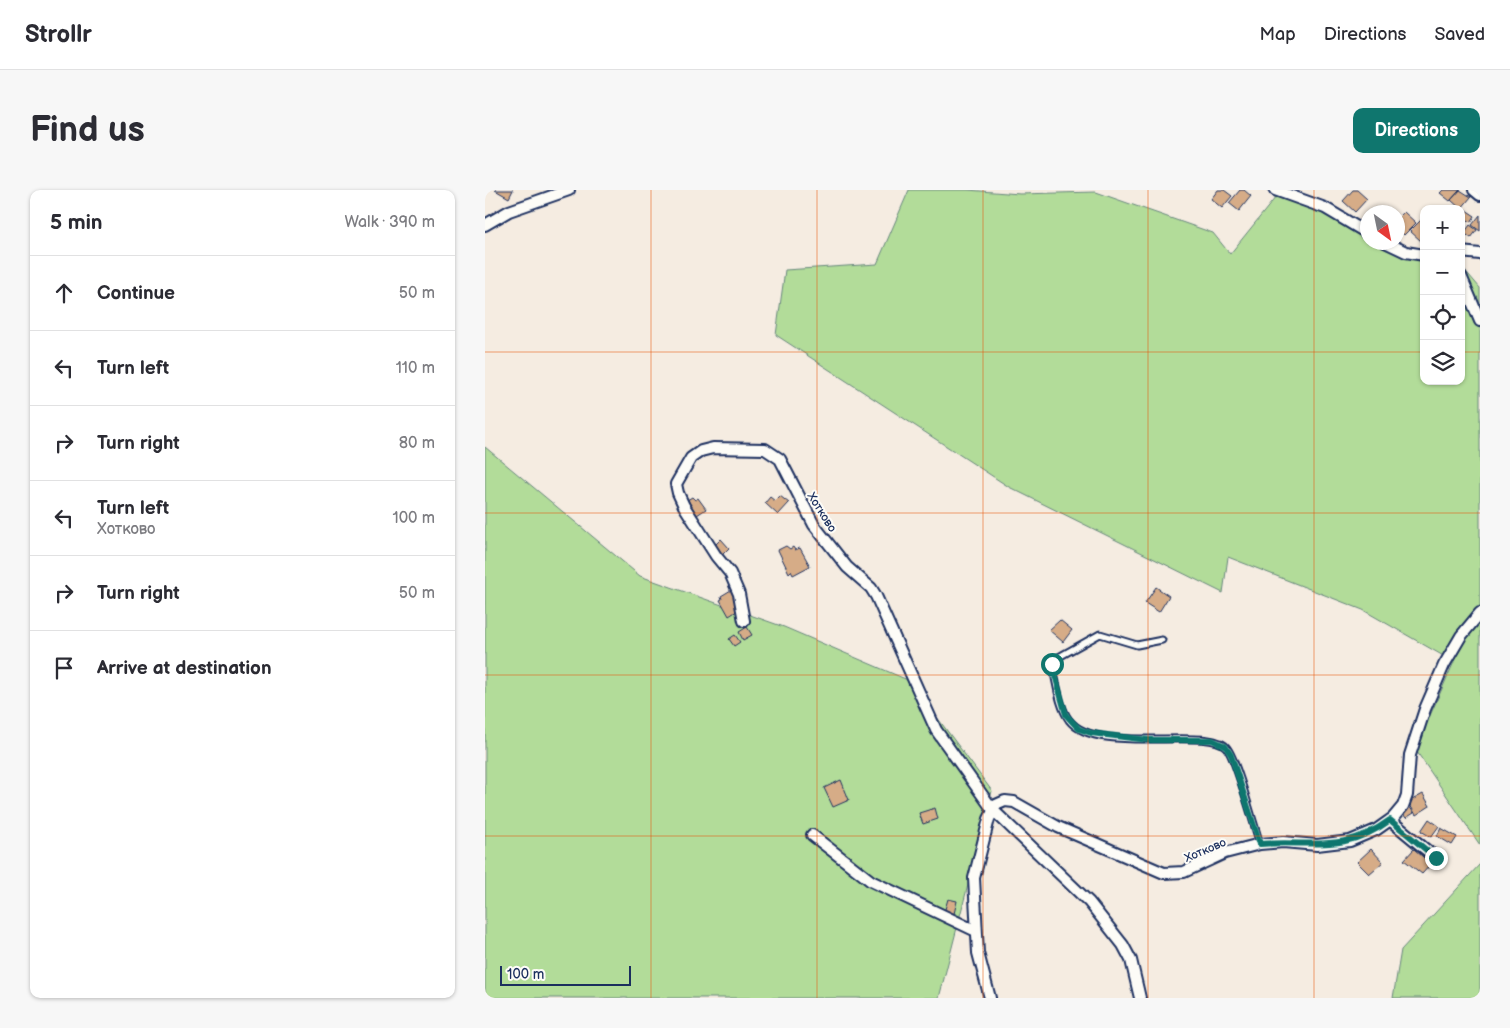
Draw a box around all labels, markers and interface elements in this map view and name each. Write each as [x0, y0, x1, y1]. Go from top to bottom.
text: Strollr [25, 20, 92, 49]
text: Map [1260, 24, 1296, 45]
text: Directions [1324, 24, 1406, 45]
text: Saved [1434, 24, 1485, 45]
button: Directions [1353, 108, 1480, 153]
text: Find us [30, 109, 145, 152]
north arrow [1360, 205, 1405, 250]
map controls [1420, 205, 1465, 385]
button: + [1420, 205, 1465, 250]
text: 5 min [50, 210, 103, 235]
text: Walk · 390 m [344, 213, 435, 232]
button: − [1420, 250, 1465, 295]
icon: ahead [50, 279, 78, 307]
text: Continue [97, 282, 175, 305]
text: 50 m [399, 284, 435, 303]
button: locate [1420, 295, 1465, 340]
button: layers [1420, 340, 1465, 385]
icon: left [50, 354, 78, 382]
text: Turn left [97, 357, 169, 380]
text: 110 m [396, 359, 435, 378]
icon: right [50, 429, 78, 457]
text: Turn right [97, 432, 180, 455]
text: 80 m [399, 434, 435, 453]
street label: Хотково [804, 490, 840, 535]
text: Turn left [97, 497, 169, 520]
icon: left [50, 504, 78, 532]
text: 100 m [392, 509, 435, 528]
text: Хотково [97, 520, 155, 539]
icon: right [50, 579, 78, 607]
text: Turn right [97, 582, 180, 605]
text: 50 m [399, 584, 435, 603]
route start [1041, 653, 1064, 676]
icon: arrive [50, 654, 78, 682]
text: Arrive at destination [97, 657, 272, 680]
street label: Хотково [1182, 835, 1228, 866]
route end [1425, 847, 1448, 870]
scale bar [500, 963, 631, 986]
text: 100 m [507, 966, 544, 983]

